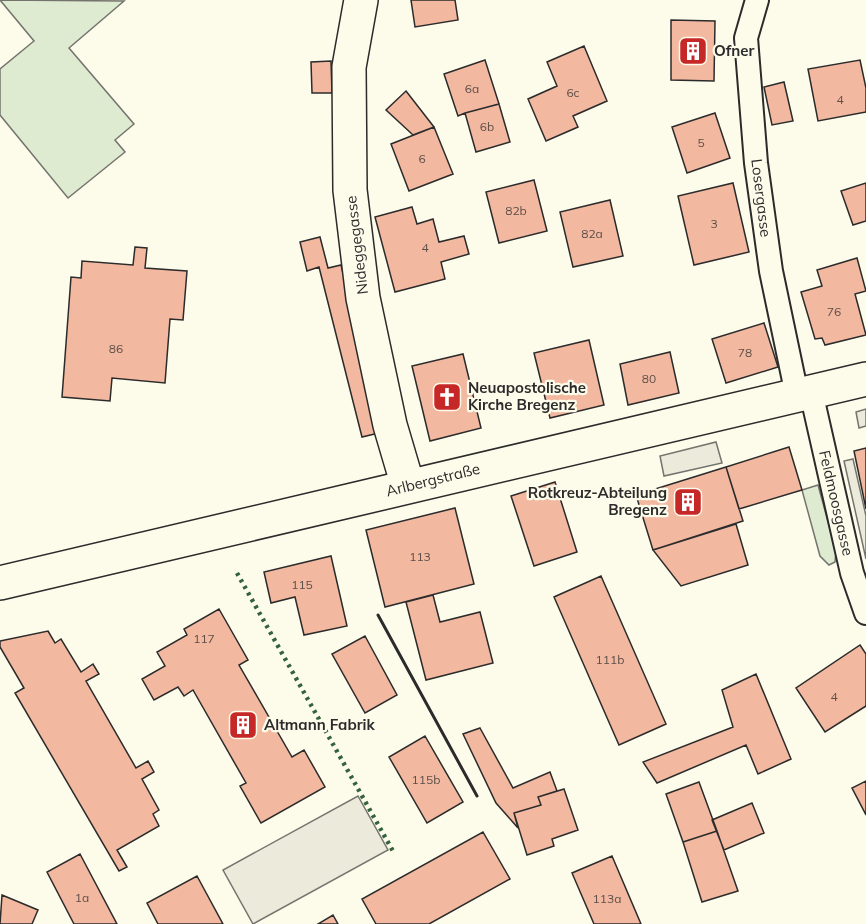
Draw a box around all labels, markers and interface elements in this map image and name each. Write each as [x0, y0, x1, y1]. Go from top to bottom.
building icon: Ofner [677, 35, 709, 67]
place label: Ofner [714, 41, 755, 60]
house number: 6a [465, 81, 479, 96]
house number: 6c [566, 85, 580, 100]
house number: 4 [836, 92, 844, 107]
house number: 6b [480, 119, 494, 134]
house number: 5 [697, 135, 705, 150]
house number: 6 [418, 151, 426, 166]
street label: Losergasse [747, 158, 776, 238]
street label: Nideggegasse [341, 195, 372, 295]
house number: 82b [505, 203, 527, 218]
house number: 3 [710, 216, 718, 231]
house number: 82a [581, 226, 603, 241]
house number: 4 [421, 240, 429, 255]
house number: 76 [827, 304, 841, 319]
house number: 86 [109, 341, 123, 356]
house number: 78 [738, 345, 752, 360]
house number: 80 [642, 371, 656, 386]
place label: Neuapostolische Kirche Bregenz [468, 378, 586, 414]
church icon: Neuapostolische Kirche Bregenz [431, 381, 463, 413]
street label: Feldmoosgasse [815, 448, 858, 557]
street label: Arlbergstraße [384, 459, 482, 500]
place label: Rotkreuz-Abteilung Bregenz [528, 483, 667, 519]
building icon: Rotkreuz-Abteilung Bregenz [672, 486, 704, 518]
house number: 113 [409, 549, 431, 564]
house number: 115 [291, 577, 313, 592]
house number: 117 [193, 631, 215, 646]
house number: 111b [596, 652, 624, 667]
house number: 4 [830, 689, 838, 704]
building icon: Altmann Fabrik [227, 709, 259, 741]
place label: Altmann Fabrik [264, 715, 376, 734]
house number: 115b [412, 772, 440, 787]
house number: 1a [75, 890, 89, 905]
house number: 113a [593, 891, 621, 906]

